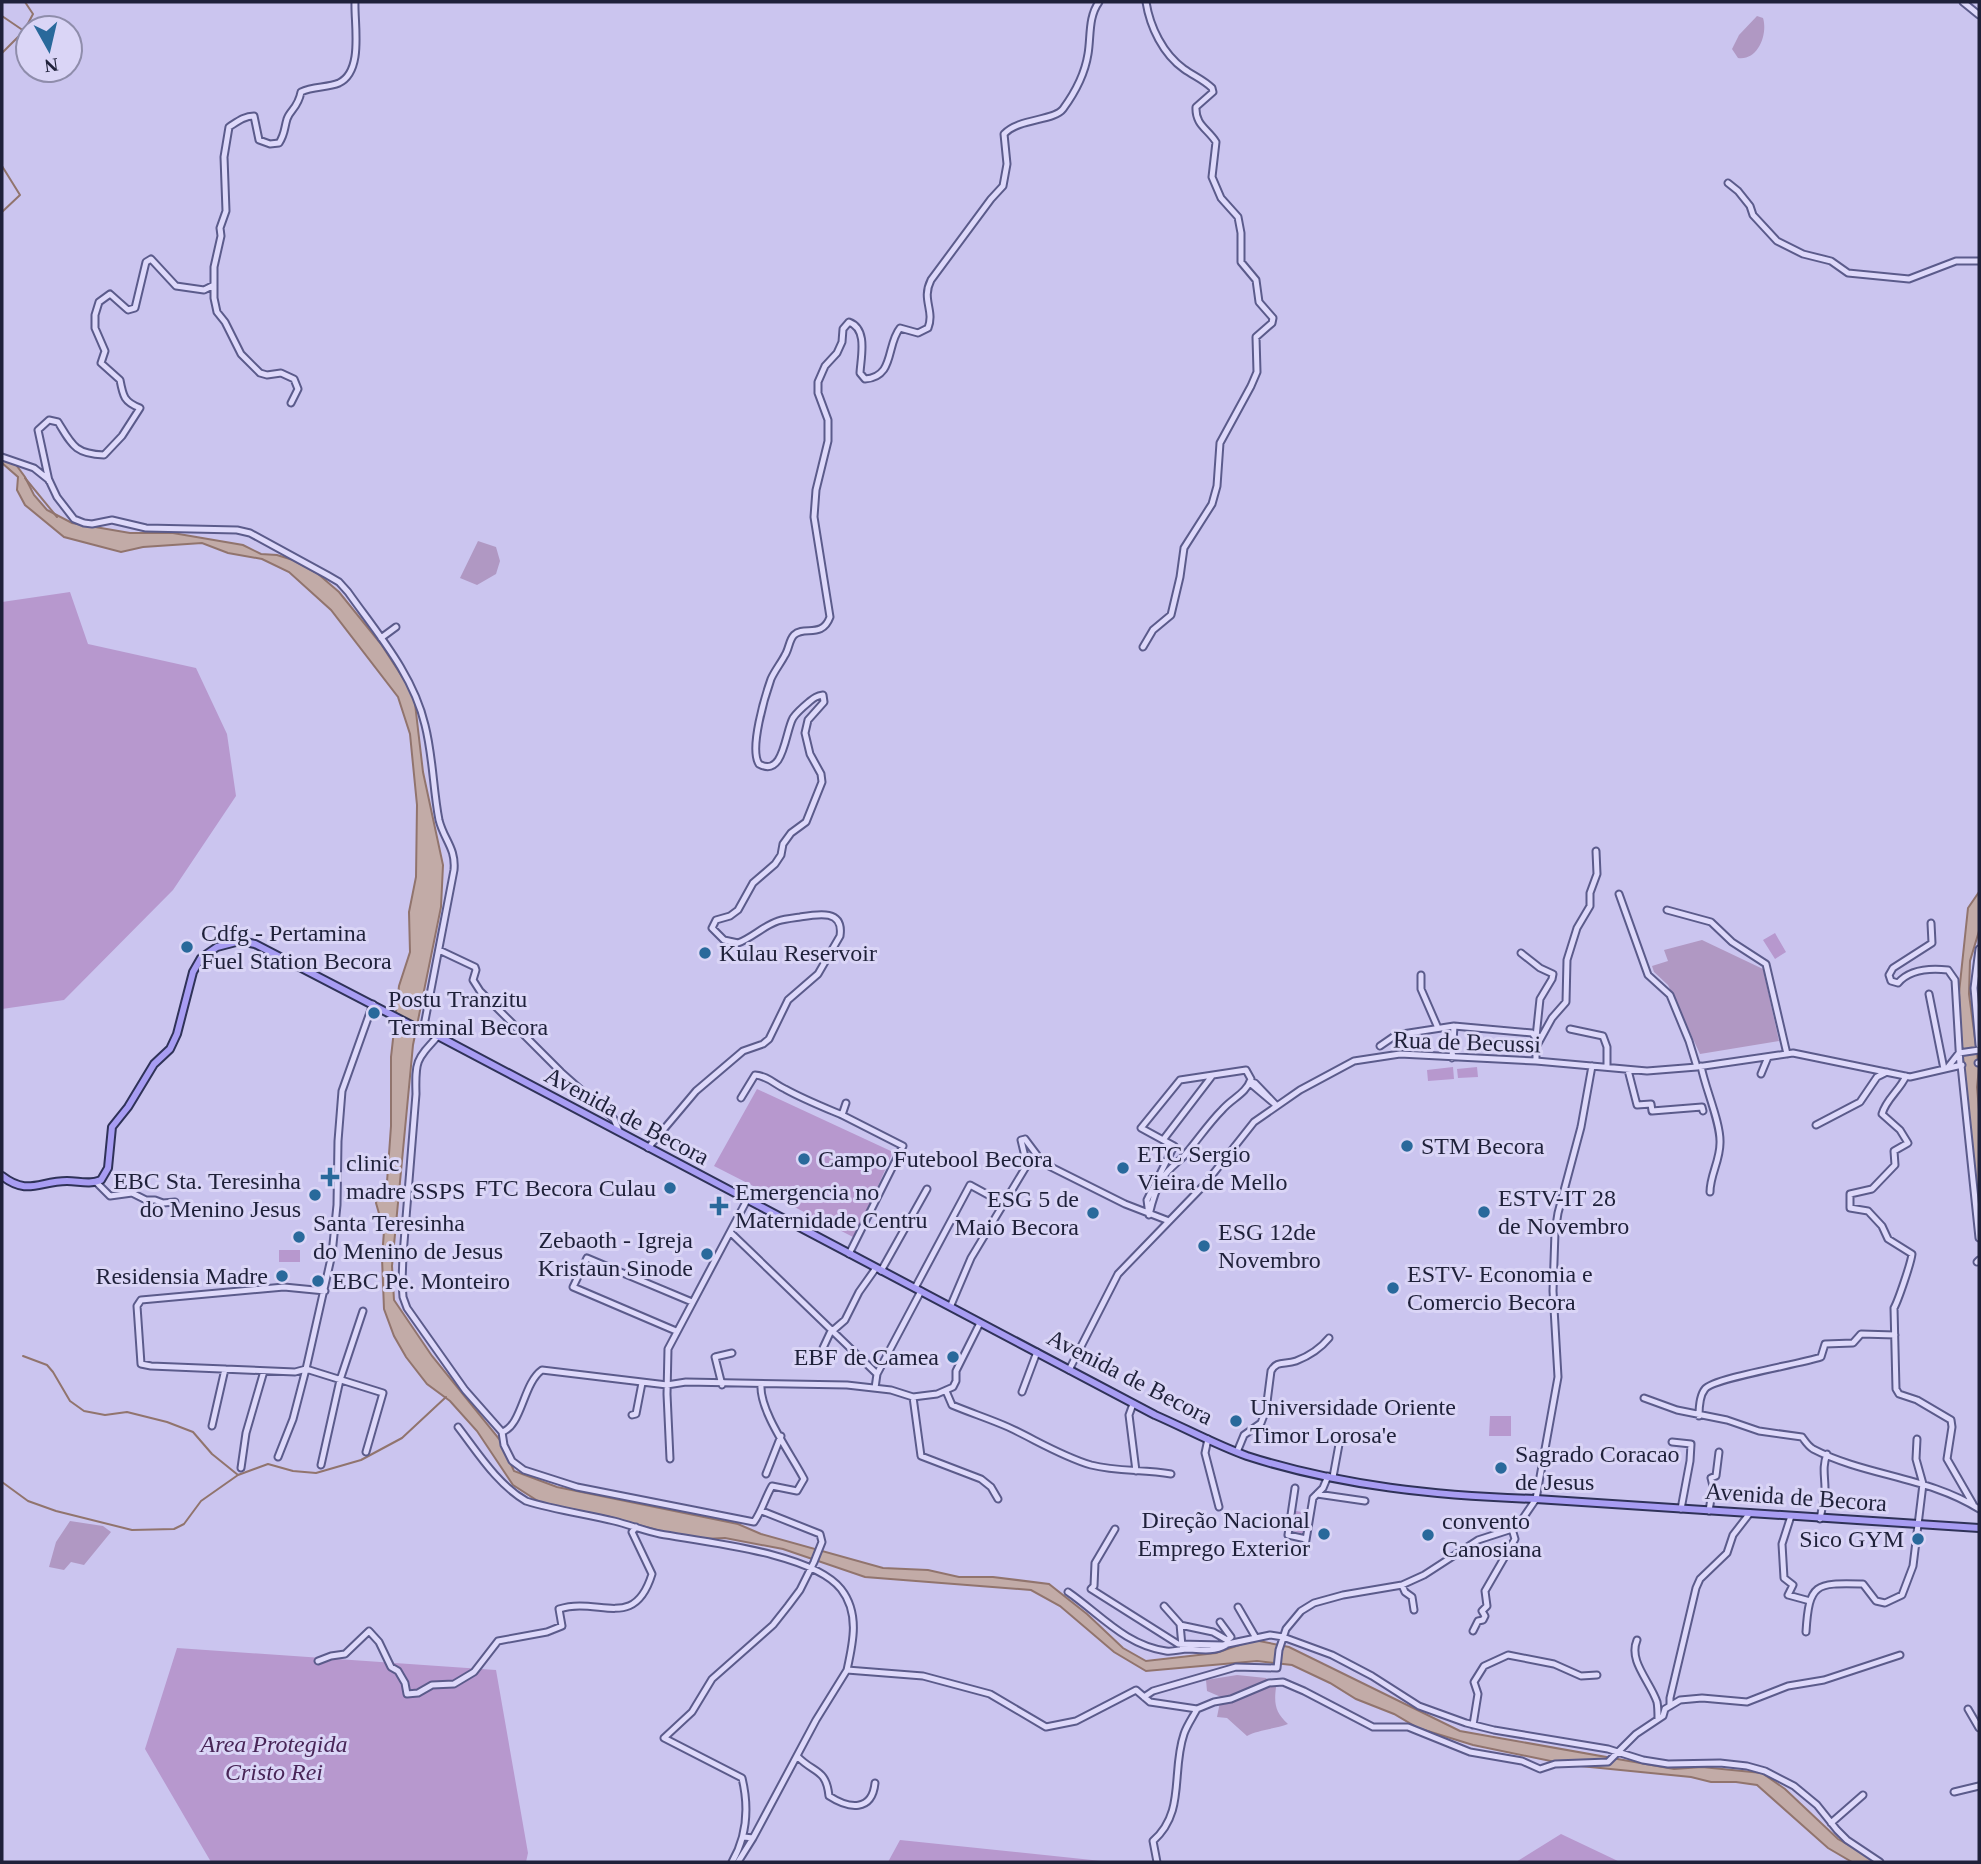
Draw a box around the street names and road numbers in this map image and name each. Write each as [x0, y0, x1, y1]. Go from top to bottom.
street label: Rua de Becussi [1393, 1026, 1542, 1058]
street label: Avenida de Becora [540, 1062, 714, 1170]
street label: Avenida de Becora [1043, 1324, 1217, 1430]
street label: Avenida de Becora [1704, 1478, 1888, 1516]

